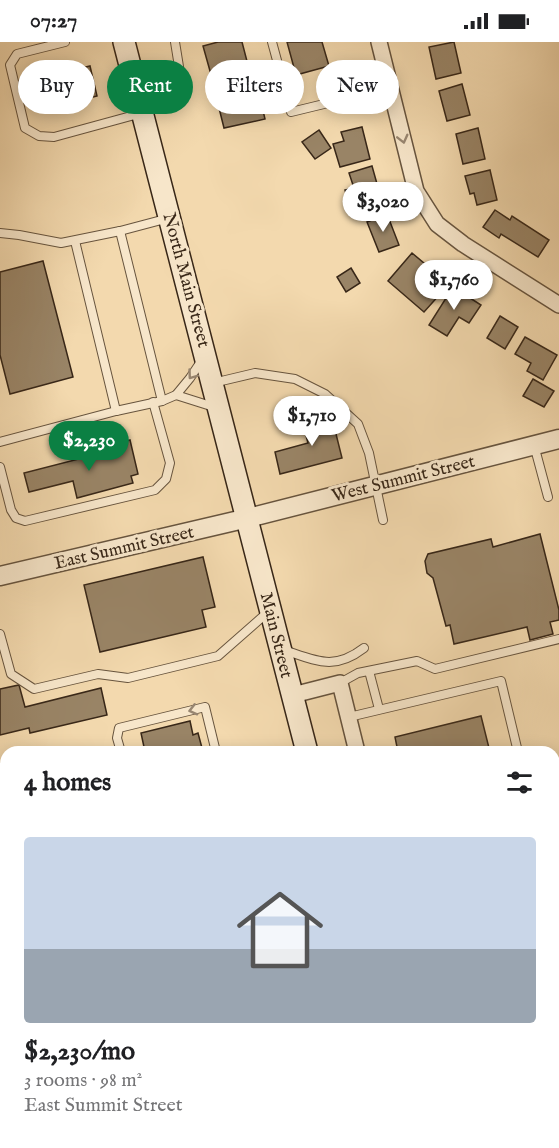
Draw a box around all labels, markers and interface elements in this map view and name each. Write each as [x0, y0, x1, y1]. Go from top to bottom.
text: 07:27 [30, 7, 77, 35]
chip: Buy [18, 60, 95, 114]
chip: Rent [107, 60, 193, 114]
chip: Filters [205, 60, 304, 114]
chip: New [316, 60, 399, 114]
one-way arrow [396, 134, 409, 144]
pin: $3,020 [334, 182, 432, 233]
text: $3,020 [357, 189, 409, 214]
street label: North Main Street [156, 210, 215, 350]
pin: $1,760 [405, 260, 503, 311]
text: $1,760 [429, 267, 479, 292]
one-way arrow [188, 369, 199, 380]
pin: $1,710 [263, 396, 361, 447]
text: $1,710 [287, 403, 337, 428]
pin: $2,230 [40, 421, 138, 472]
text: $2,230 [63, 428, 115, 453]
street label: West Summit Street [329, 451, 477, 508]
street label: East Summit Street [52, 521, 196, 576]
street label: Main Street [254, 590, 297, 681]
one-way arrow [188, 702, 198, 715]
text: 4 homes [24, 766, 111, 799]
icon: filters [503, 766, 536, 799]
icon: home [226, 876, 334, 984]
text: $2,230/mo [24, 1035, 135, 1068]
text: 3 rooms · 98 m² [24, 1068, 142, 1093]
text: East Summit Street [24, 1093, 183, 1118]

